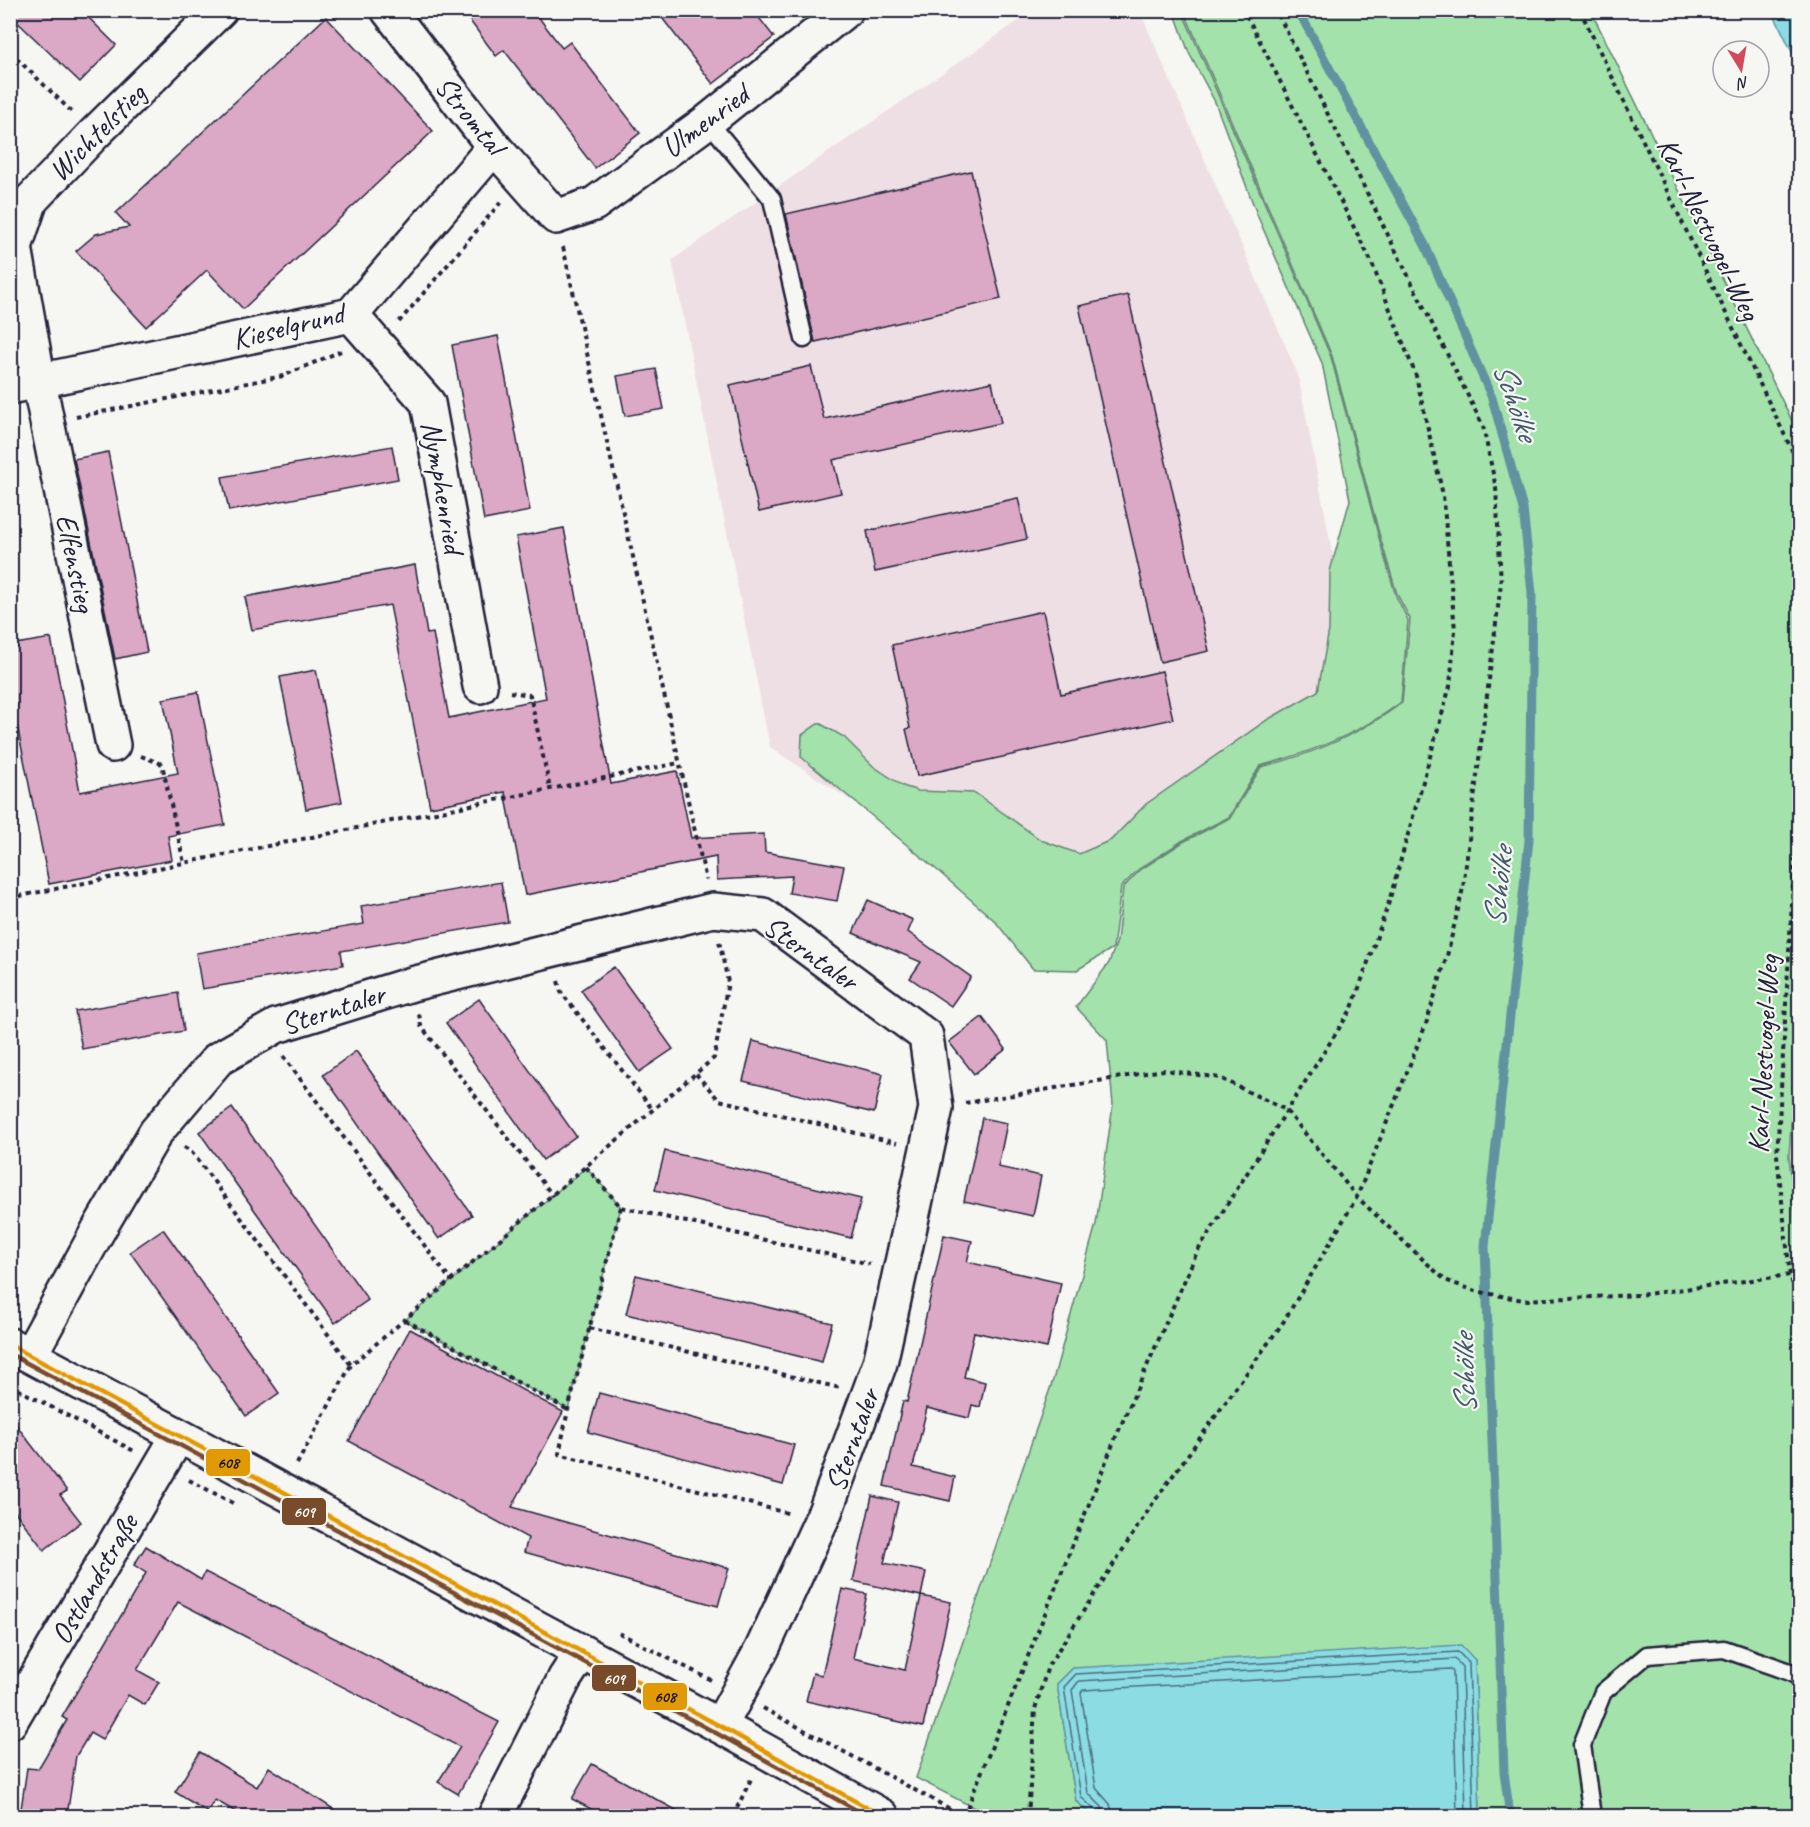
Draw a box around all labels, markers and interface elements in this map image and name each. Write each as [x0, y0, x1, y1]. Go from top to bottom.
north arrow [1711, 39, 1771, 99]
street label: Stromtal [427, 68, 516, 166]
text: N [1734, 72, 1750, 94]
street label: Ulmenried [654, 73, 760, 166]
street label: Wichtelstieg [40, 74, 155, 189]
street label: Karl-Nestvogel-Weg [1648, 131, 1770, 328]
street label: Kieselgrund [228, 293, 352, 358]
water label: Schölke [1484, 357, 1550, 450]
street label: Nymphenried [413, 418, 474, 560]
street label: Elfenstieg [47, 511, 105, 618]
water label: Schölke [1473, 841, 1523, 929]
street label: Sterntaler [756, 907, 867, 1000]
street label: Karl-Nestvogel-Weg [1739, 952, 1787, 1154]
street label: Sterntaler [276, 974, 392, 1044]
water label: Schölke [1442, 1329, 1486, 1414]
street label: Sterntaler [816, 1381, 889, 1497]
line badge: 608 [205, 1448, 251, 1477]
text: 608 [217, 1453, 241, 1473]
line badge: 609 [281, 1497, 327, 1526]
text: 609 [293, 1502, 317, 1522]
street label: Ostlandstraße [42, 1505, 147, 1651]
line badge: 609 [591, 1664, 637, 1692]
text: 609 [603, 1669, 627, 1689]
line badge: 608 [642, 1682, 688, 1711]
text: 608 [654, 1687, 678, 1707]

